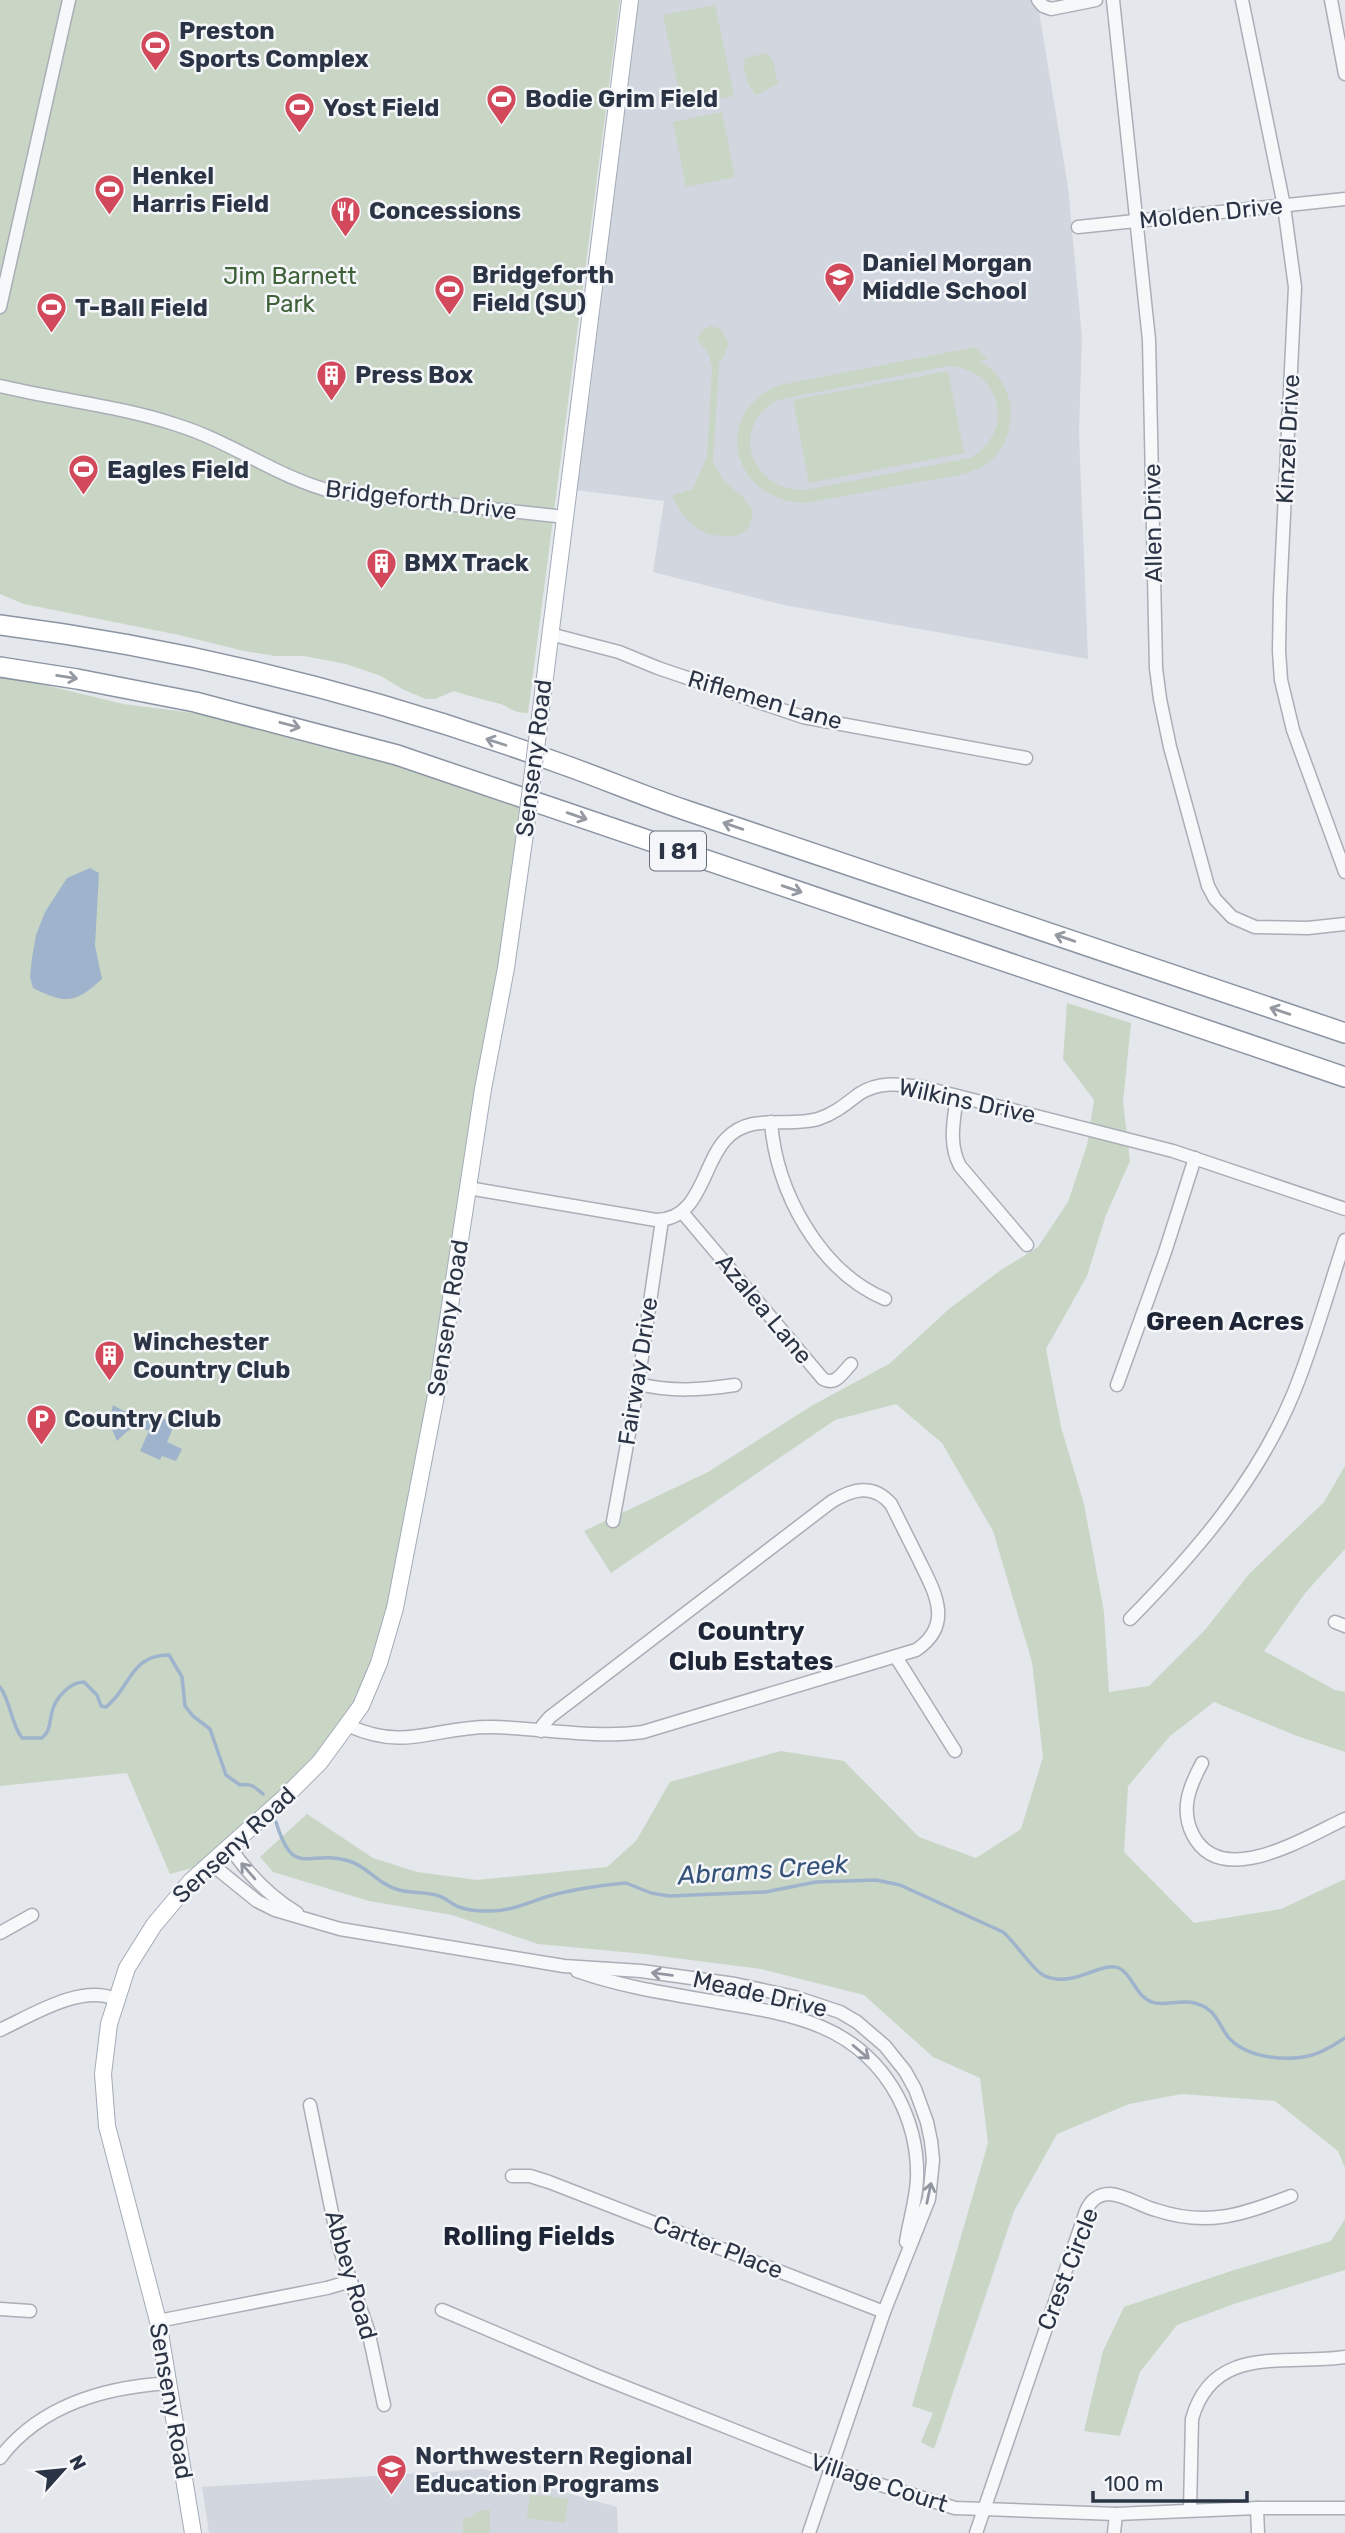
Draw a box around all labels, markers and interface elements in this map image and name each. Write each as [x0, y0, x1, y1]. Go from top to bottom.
place label: Preston Sports Complex [179, 17, 369, 73]
sports icon: Preston Sports Complex [139, 28, 173, 72]
sports icon: Bodie Grim Field [485, 82, 519, 126]
place label: Bodie Grim Field [525, 85, 718, 113]
sports icon: Yost Field [283, 91, 317, 135]
place label: Yost Field [323, 94, 439, 122]
place label: Henkel Harris Field [132, 162, 269, 218]
sports icon: Henkel Harris Field [92, 173, 126, 217]
street label: Molden Drive [1138, 192, 1284, 234]
restaurant icon: Concessions [329, 194, 363, 238]
place label: Concessions [369, 197, 521, 225]
place label: Daniel Morgan Middle School [862, 249, 1032, 305]
school or university icon: Daniel Morgan Middle School [822, 260, 856, 304]
place label: Bridgeforth Field (SU) [472, 261, 614, 317]
park label: Jim Barnett Park [223, 262, 357, 318]
sports icon: Bridgeforth Field (SU) [432, 272, 466, 316]
sports icon: T-Ball Field [35, 291, 69, 335]
place label: T-Ball Field [75, 294, 208, 322]
building icon: Press Box [315, 358, 349, 402]
place label: Press Box [355, 361, 473, 389]
street label: Kinzel Drive [1271, 373, 1305, 505]
sports icon: Eagles Field [67, 453, 101, 497]
place label: Eagles Field [107, 456, 249, 484]
street label: Allen Drive [1138, 463, 1168, 583]
street label: Bridgeforth Drive [324, 474, 518, 526]
building icon: BMX Track [364, 546, 398, 590]
place label: BMX Track [404, 549, 529, 577]
street label: Riflemen Lane [685, 665, 845, 735]
one-way arrow [56, 671, 78, 684]
street label: Senseny Road [510, 678, 558, 838]
one-way arrow [278, 719, 301, 732]
one-way arrow [485, 735, 507, 748]
one-way arrow [565, 811, 587, 823]
one-way arrow [723, 819, 745, 831]
road number: I 81 [650, 832, 706, 870]
one-way arrow [781, 883, 803, 896]
one-way arrow [1054, 931, 1076, 944]
one-way arrow [1270, 1004, 1292, 1017]
street label: Wilkins Drive [896, 1073, 1038, 1129]
street label: Senseny Road [422, 1238, 474, 1398]
street label: Azalea Lane [710, 1248, 818, 1370]
street label: Fairway Drive [612, 1295, 664, 1447]
district label: Green Acres [1146, 1306, 1304, 1337]
place label: Winchester Country Club [133, 1328, 290, 1384]
building icon: Winchester Country Club [93, 1339, 127, 1383]
parking icon: Country Club [24, 1402, 58, 1446]
place label: Country Club [64, 1405, 221, 1433]
district label: Country Club Estates [669, 1616, 833, 1677]
street label: Senseny Road [167, 1781, 301, 1909]
water label: Abrams Creek [675, 1849, 850, 1892]
one-way arrow [240, 1862, 256, 1880]
street label: Meade Drive [690, 1965, 830, 2023]
one-way arrow [651, 1967, 674, 1980]
one-way arrow [852, 2044, 870, 2059]
one-way arrow [923, 2182, 936, 2205]
street label: Crest Circle [1032, 2204, 1104, 2334]
street label: Abbey Road [319, 2207, 383, 2343]
street label: Carter Place [649, 2209, 787, 2285]
district label: Rolling Fields [443, 2221, 615, 2252]
street label: Senseny Road [143, 2321, 199, 2481]
north arrow [28, 2435, 98, 2505]
place label: Northwestern Regional Education Programs [415, 2442, 692, 2498]
street label: Village Court [807, 2448, 951, 2518]
text: N [64, 2451, 91, 2474]
school or university icon: Northwestern Regional Education Programs [375, 2453, 409, 2497]
scale bar [1093, 2460, 1247, 2504]
text: 100 m [1104, 2471, 1163, 2496]

